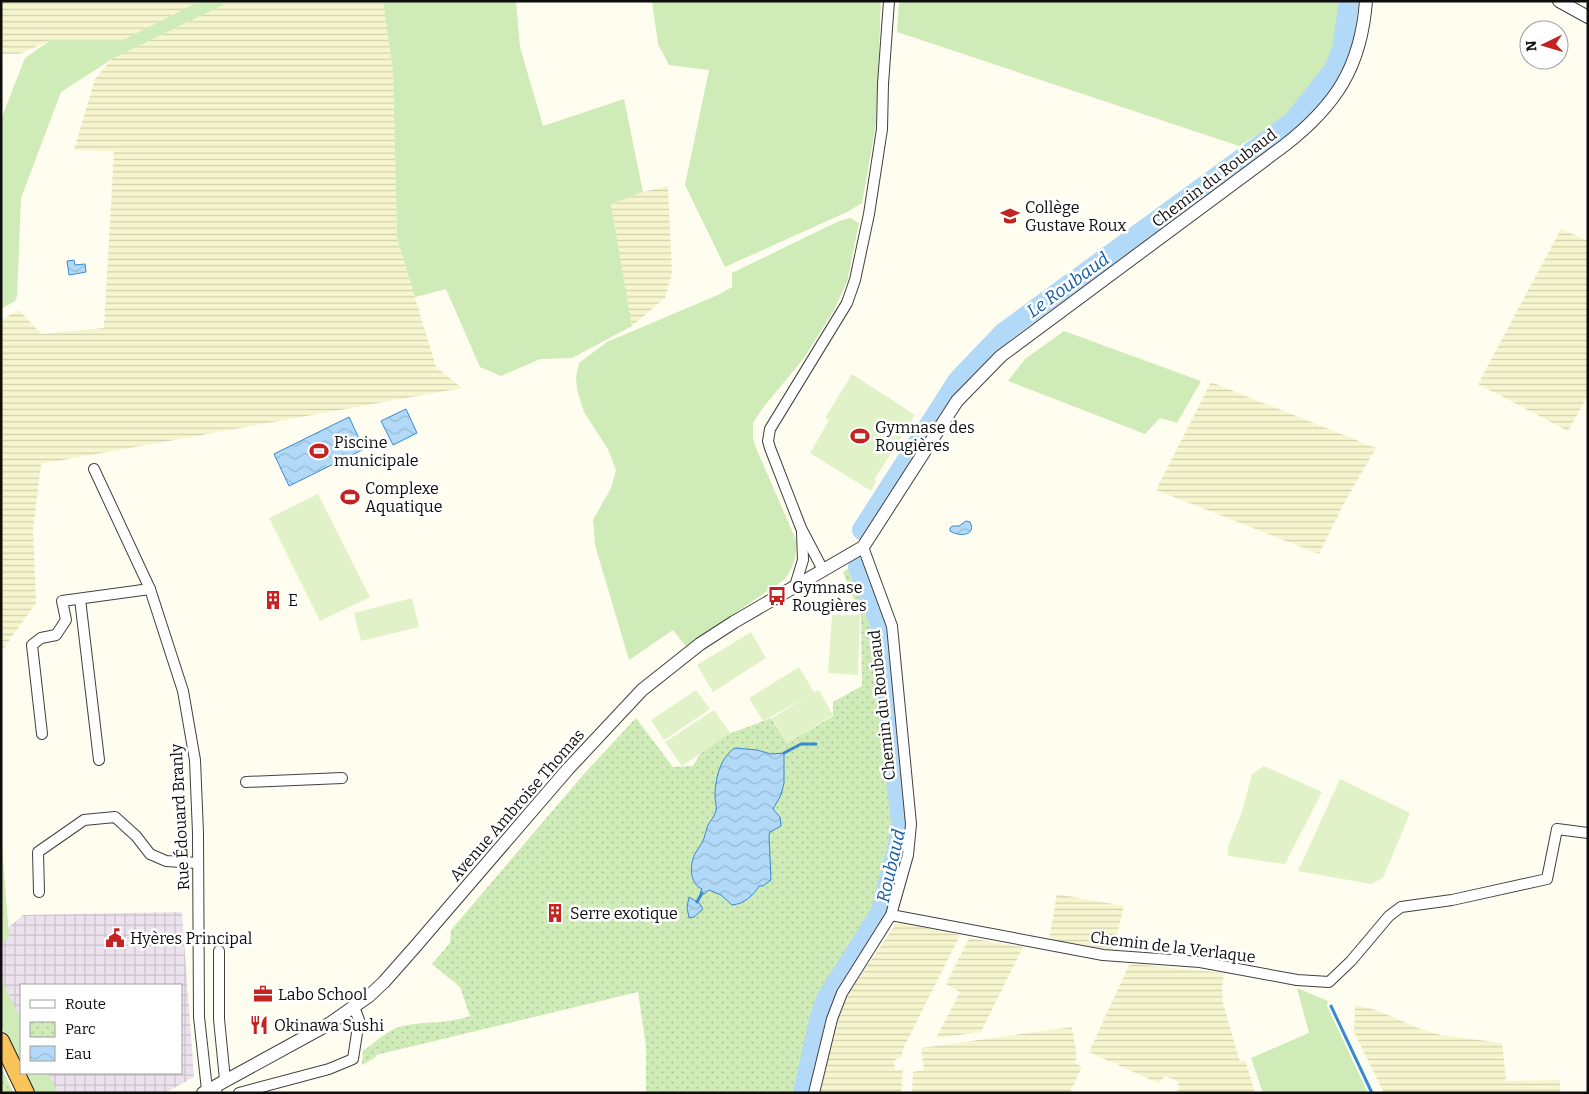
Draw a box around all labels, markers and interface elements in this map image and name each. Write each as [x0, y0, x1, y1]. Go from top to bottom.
north arrow [1519, 20, 1569, 70]
text: N [1523, 40, 1540, 52]
street label: Chemin du Roubaud [1148, 125, 1281, 231]
place label: Collège Gustave Roux [1025, 198, 1126, 235]
school or university icon: Collège Gustave Roux [999, 205, 1021, 227]
water label: Le Roubaud [1023, 248, 1114, 322]
place label: Gymnase des Rougières [875, 418, 975, 455]
sports icon: Gymnase des Rougières [849, 425, 871, 447]
place label: Piscine municipale [334, 433, 419, 470]
sports icon: Piscine municipale [308, 440, 330, 462]
place label: Complexe Aquatique [365, 479, 442, 516]
sports icon: Complexe Aquatique [339, 486, 361, 508]
place label: Gymnase Rougières [792, 578, 867, 615]
bus stop icon: Gymnase Rougières [766, 585, 788, 607]
building icon: E [262, 589, 284, 611]
place label: E [288, 591, 298, 610]
street label: Chemin du Roubaud [865, 628, 899, 781]
street label: Avenue Ambroise Thomas [446, 725, 588, 885]
street label: Rue Édouard Branly [166, 743, 193, 891]
water label: Roubaud [872, 827, 910, 905]
building icon: Serre exotique [544, 902, 566, 924]
place label: Serre exotique [570, 904, 678, 923]
public building icon: Hyères Principal [104, 927, 126, 949]
street label: Chemin de la Verlaque [1089, 927, 1257, 967]
place label: Hyères Principal [130, 929, 253, 948]
office icon: Labo School [252, 983, 274, 1005]
legend [20, 984, 182, 1074]
place label: Labo School [278, 985, 368, 1004]
text: Route [65, 995, 106, 1013]
restaurant icon: Okinawa Sushi [248, 1014, 270, 1036]
place label: Okinawa Sushi [274, 1016, 384, 1035]
text: Parc [65, 1020, 96, 1038]
text: Eau [65, 1045, 92, 1063]

